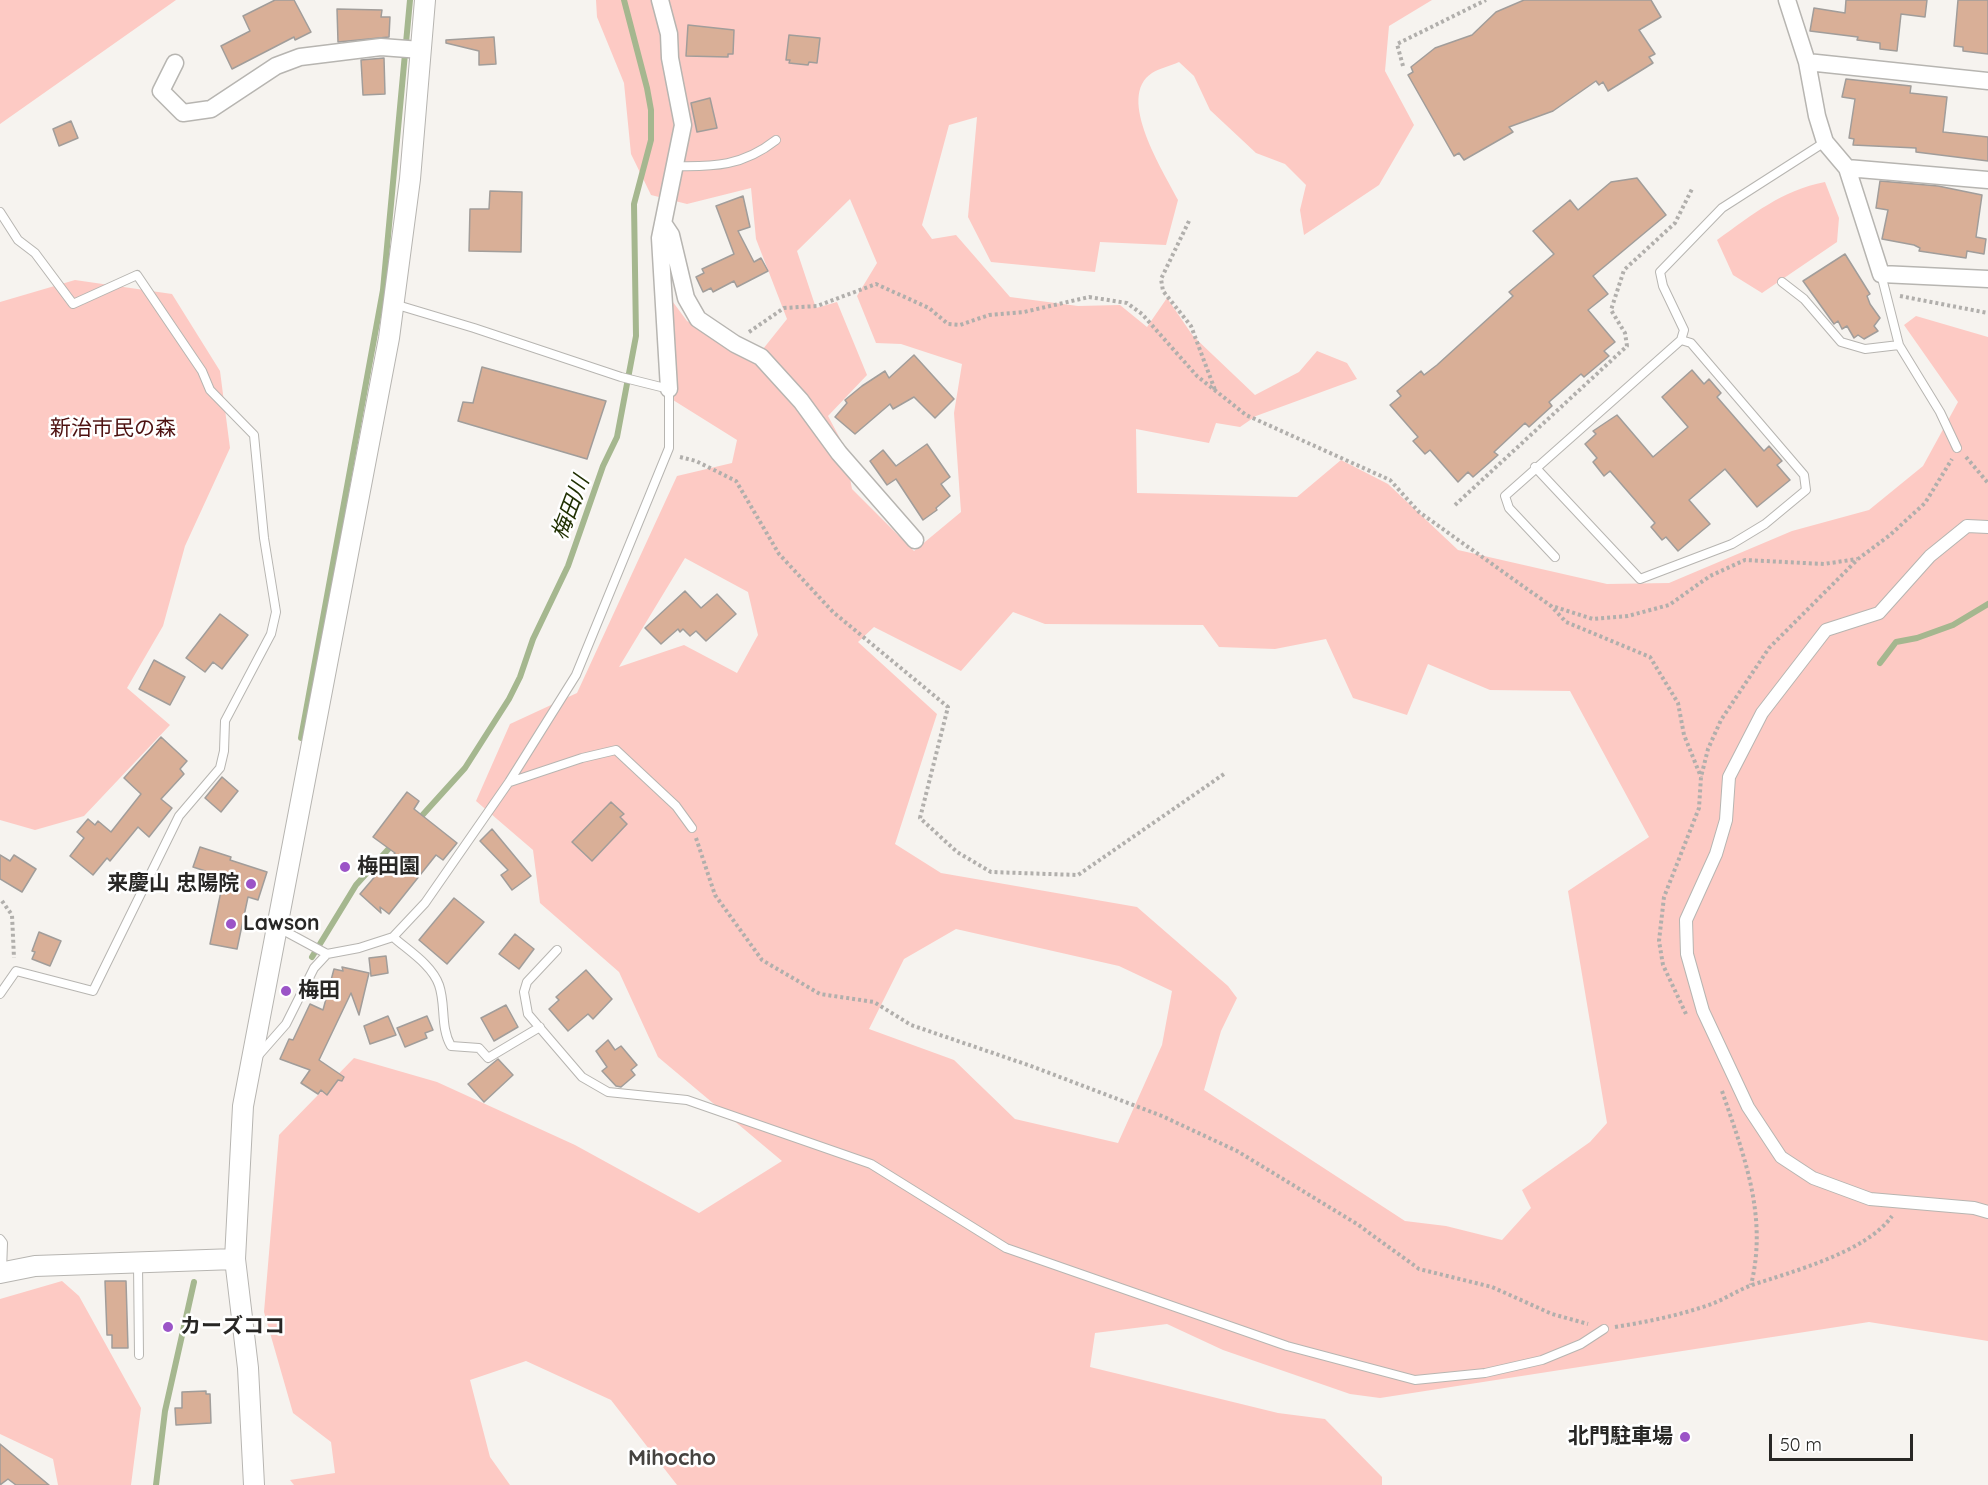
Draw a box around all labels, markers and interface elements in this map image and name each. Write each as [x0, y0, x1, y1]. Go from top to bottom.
park label: 新治市民の森 [50, 416, 176, 442]
water label: 梅田川 [547, 472, 595, 544]
place label: 梅田園 [357, 854, 420, 880]
marker: 梅田園 [338, 860, 352, 874]
place label: 来慶山 忠陽院 [107, 871, 239, 897]
marker: 来慶山 忠陽院 [244, 877, 258, 891]
place label: Lawson [243, 911, 320, 937]
marker: Lawson [224, 917, 238, 931]
place label: 梅田 [298, 978, 340, 1004]
marker: 梅田 [279, 984, 293, 998]
place label: カーズココ [180, 1314, 285, 1340]
marker: カーズココ [161, 1320, 175, 1334]
scale bar [1772, 1422, 1916, 1460]
place label: 北門駐車場 [1568, 1424, 1673, 1450]
marker: 北門駐車場 [1678, 1430, 1692, 1444]
text: 50 m [1780, 1433, 1822, 1456]
district label: Mihocho [628, 1445, 716, 1471]

